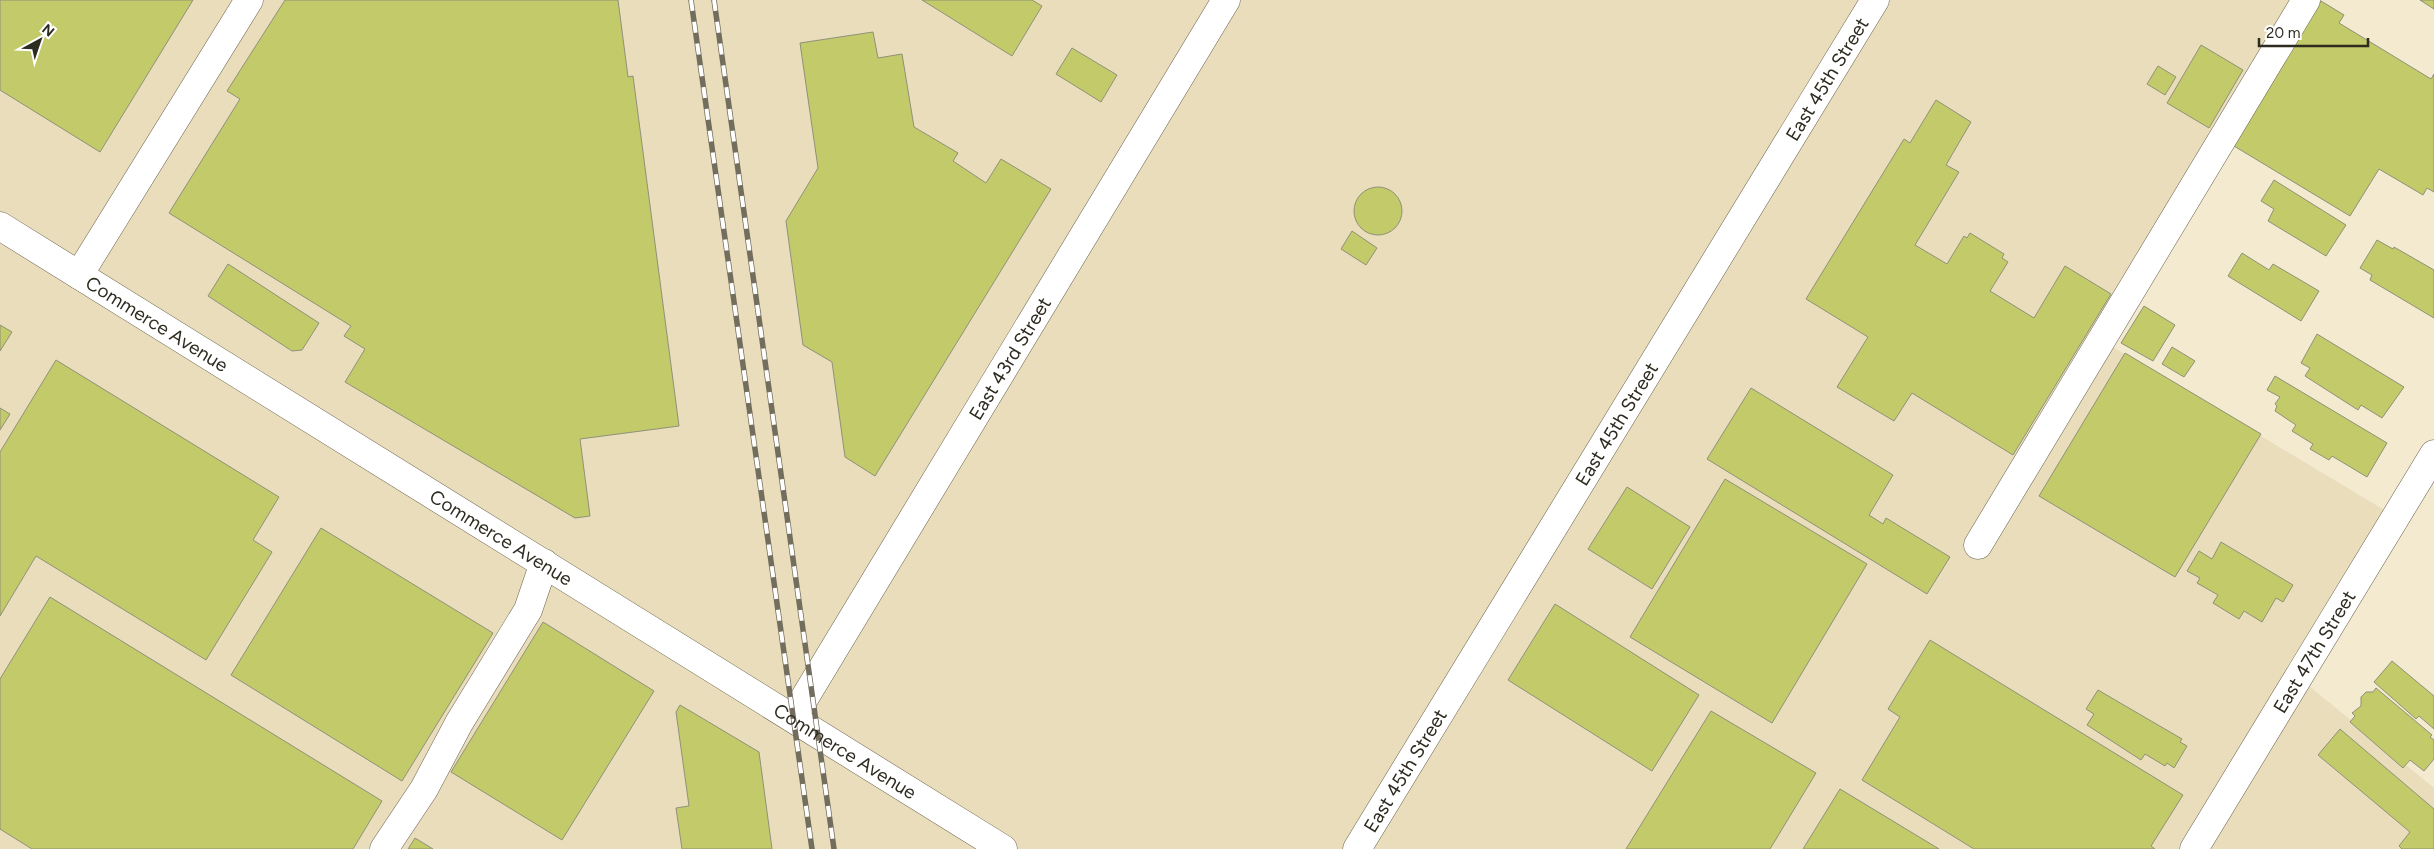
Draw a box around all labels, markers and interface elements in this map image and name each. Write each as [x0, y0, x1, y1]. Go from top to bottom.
street label: East 45th Street [1781, 13, 1874, 145]
north arrow [15, 15, 65, 65]
scale bar [2259, 15, 2368, 47]
text: N [38, 20, 58, 40]
text: 20 m [2266, 24, 2300, 42]
street label: Commerce Avenue [81, 271, 232, 377]
street label: East 43rd Street [964, 293, 1056, 424]
street label: East 45th Street [1570, 358, 1663, 490]
street label: Commerce Avenue [425, 485, 576, 591]
street label: East 47th Street [2268, 586, 2360, 717]
street label: Commerce Avenue [769, 699, 920, 804]
street label: East 45th Street [1359, 705, 1452, 837]

